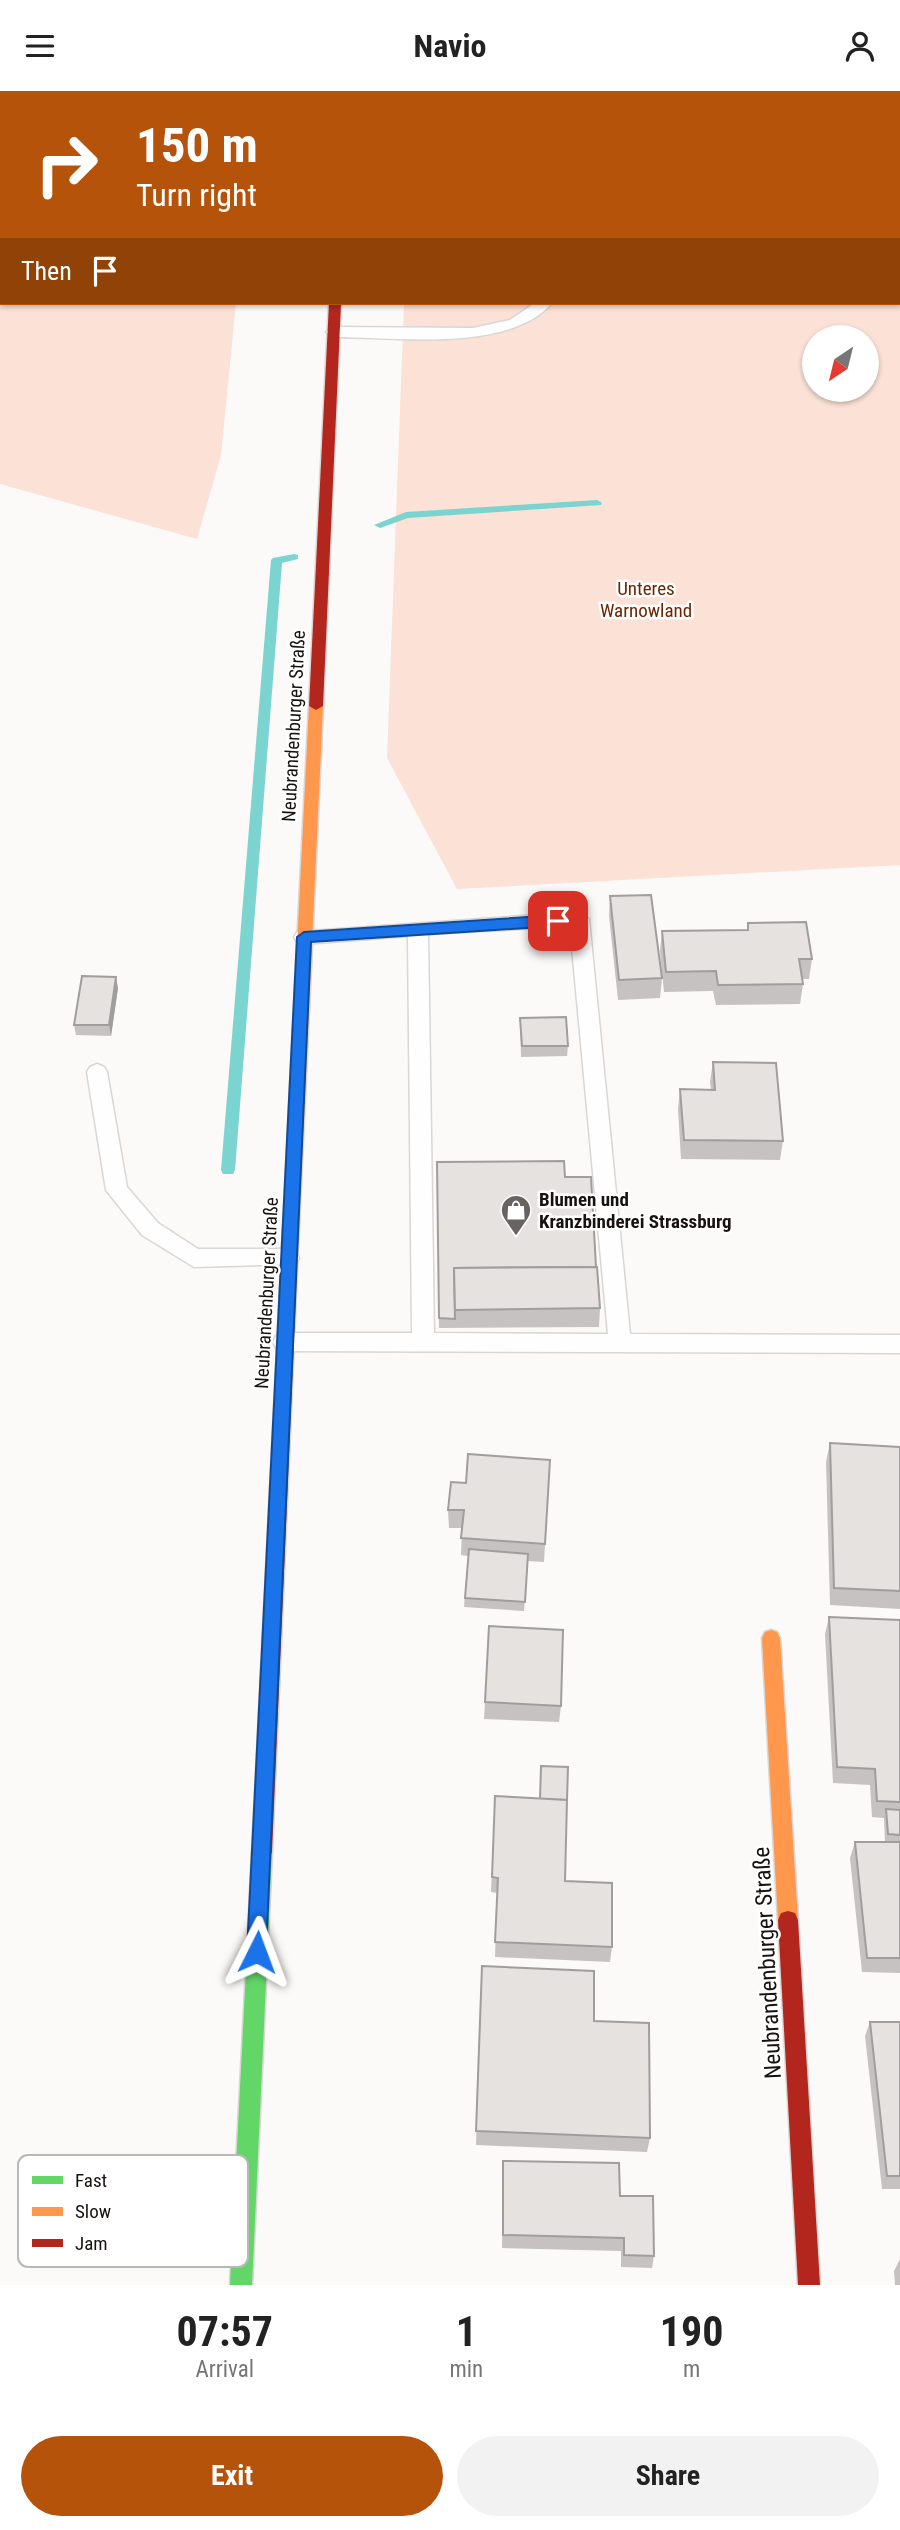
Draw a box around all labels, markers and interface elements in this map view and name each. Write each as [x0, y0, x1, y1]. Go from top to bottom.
icon: menu [21, 27, 59, 65]
text: Navio [414, 27, 486, 65]
icon: person [841, 27, 879, 65]
text: 150 m [136, 117, 258, 174]
icon: right [21, 119, 112, 210]
text: Turn right [136, 176, 257, 214]
icon: arrive [86, 252, 124, 290]
text: Then [21, 256, 72, 286]
north arrow [802, 325, 878, 403]
map controls [802, 325, 879, 402]
park label: Unteres Warnowland [600, 577, 692, 622]
street label: Neubrandenburger Straße [277, 630, 310, 822]
pin [528, 891, 588, 951]
icon: arrive [539, 902, 577, 940]
place label: Blumen und Kranzbinderei Strassburg [539, 1188, 732, 1233]
shop icon: Blumen und Kranzbinderei Strassburg [499, 1193, 533, 1237]
street label: Neubrandenburger Straße [250, 1197, 283, 1389]
street label: Neubrandenburger Straße [748, 1846, 787, 2080]
position arrow [220, 1915, 294, 1989]
legend [18, 2155, 248, 2267]
text: Fast [75, 2169, 107, 2192]
text: Slow [75, 2200, 111, 2223]
text: Jam [75, 2232, 108, 2255]
text: 07:57 [177, 2307, 273, 2356]
text: 1 [456, 2307, 477, 2356]
text: 190 [660, 2307, 723, 2356]
text: Arrival [195, 2356, 254, 2383]
text: min [449, 2356, 483, 2383]
text: m [683, 2356, 700, 2383]
button: Exit [21, 2436, 443, 2516]
button: Share [457, 2436, 879, 2516]

